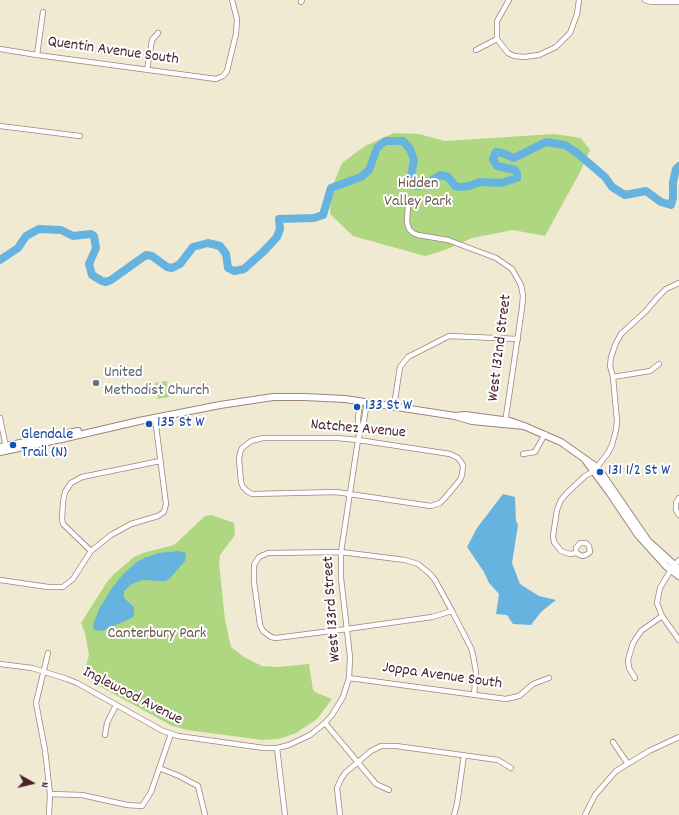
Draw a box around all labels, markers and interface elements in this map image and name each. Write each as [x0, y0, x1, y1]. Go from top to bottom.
street label: Quentin Avenue South [46, 33, 180, 71]
park label: Hidden Valley Park [384, 175, 452, 213]
street label: West 132nd Street [485, 293, 517, 403]
place label: United Methodist Church [104, 364, 209, 402]
marker: United Methodist Church [91, 378, 101, 388]
place label: 133 St W [365, 397, 412, 417]
marker: 133 St W [352, 402, 362, 412]
place label: 135 St W [157, 414, 204, 434]
street label: Natchez Avenue [310, 416, 406, 444]
marker: 135 St W [144, 419, 154, 429]
place label: Glendale Trail (N) [21, 426, 73, 464]
marker: Glendale Trail (N) [8, 440, 18, 450]
place label: 131 1/2 St W [608, 462, 670, 482]
marker: 131 1/2 St W [595, 467, 605, 477]
street label: West 133rd Street [320, 555, 346, 663]
park label: Canterbury Park [108, 625, 206, 645]
street label: Joppa Avenue South [381, 659, 503, 695]
street label: Inglewood Avenue [79, 664, 185, 730]
north arrow [12, 763, 52, 803]
text: N [36, 781, 52, 788]

